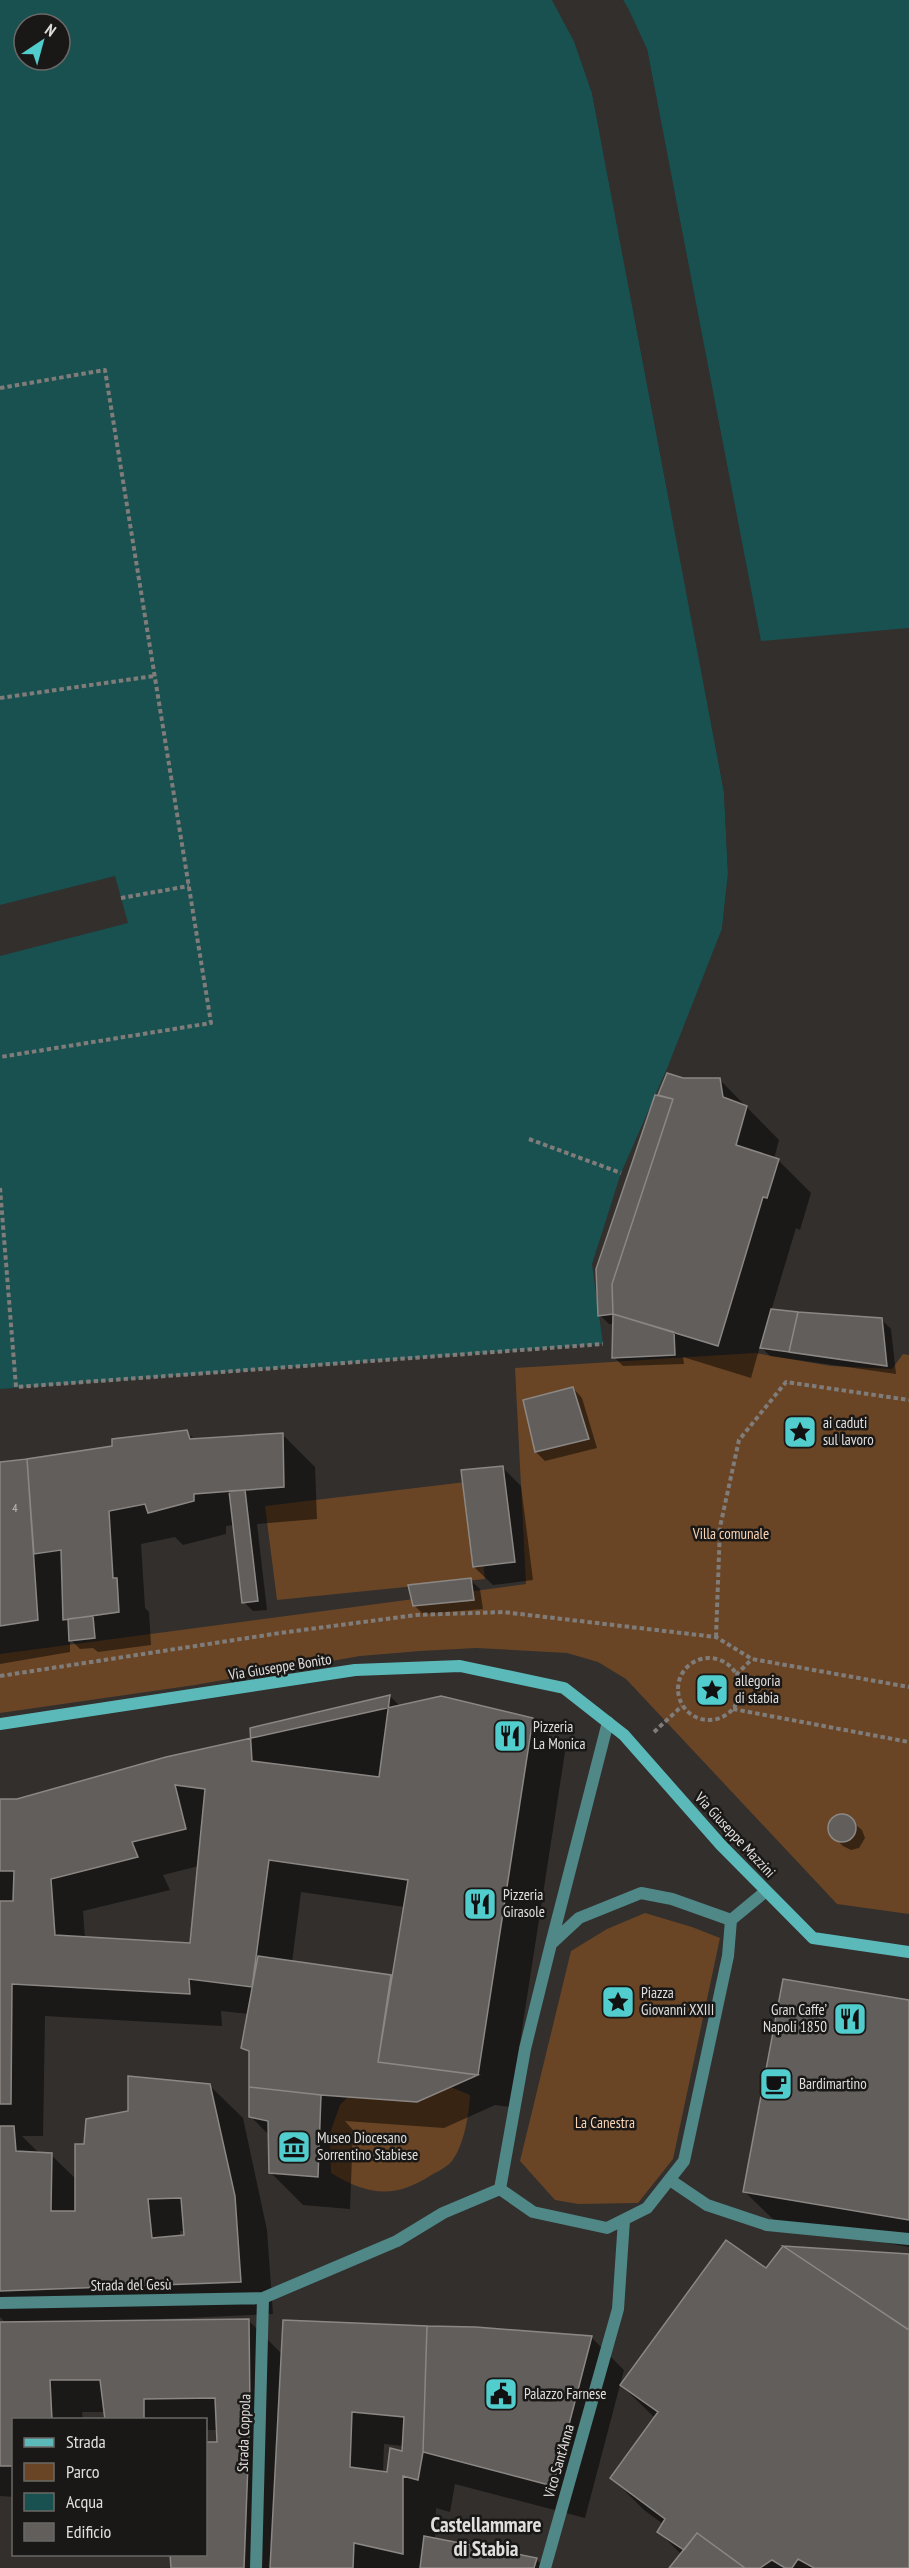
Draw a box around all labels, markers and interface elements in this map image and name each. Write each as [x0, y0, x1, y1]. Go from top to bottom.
north arrow [12, 12, 72, 72]
text: N [41, 19, 60, 40]
place label: ai caduti sul lavoro [823, 1413, 874, 1449]
place icon: ai caduti sul lavoro [782, 1414, 818, 1450]
house number: 4 [12, 1500, 18, 1515]
park label: Villa comunale [692, 1524, 769, 1543]
street label: Via Giuseppe Bonito [226, 1649, 333, 1684]
place label: allegoria di stabia [735, 1671, 780, 1707]
place icon: allegoria di stabia [694, 1672, 730, 1708]
place label: Pizzeria La Monica [533, 1717, 585, 1753]
restaurant icon: Pizzeria La Monica [492, 1718, 528, 1754]
street label: Via Giuseppe Mazzini [690, 1787, 780, 1881]
place label: Pizzeria Girasole [503, 1885, 545, 1921]
restaurant icon: Pizzeria Girasole [462, 1886, 498, 1922]
place label: Piazza Giovanni XXIII [641, 1983, 714, 2019]
place icon: Piazza Giovanni XXIII [600, 1984, 636, 2020]
place label: Gran Caffe’ Napoli 1850 [763, 2000, 827, 2036]
restaurant icon: Gran Caffe’ Napoli 1850 [832, 2001, 868, 2037]
cafe icon: Bardimartino [758, 2066, 794, 2102]
place label: Bardimartino [799, 2074, 867, 2093]
park label: La Canestra [575, 2113, 635, 2132]
place label: Museo Diocesano Sorrentino Stabiese [317, 2128, 418, 2164]
museum icon: Museo Diocesano Sorrentino Stabiese [276, 2129, 312, 2165]
street label: Strada del Gesù [90, 2274, 172, 2295]
public building icon: Palazzo Farnese [483, 2376, 519, 2412]
place label: Palazzo Farnese [524, 2384, 607, 2403]
street label: Strada Coppola [233, 2394, 254, 2472]
legend [12, 2418, 207, 2556]
street label: Vico Sant'Anna [539, 2422, 578, 2501]
text: Strada [66, 2430, 106, 2453]
text: Parco [66, 2460, 100, 2483]
text: Acqua [66, 2490, 103, 2513]
district label: Castellammare di Stabia [430, 2511, 542, 2562]
text: Edificio [66, 2520, 112, 2543]

